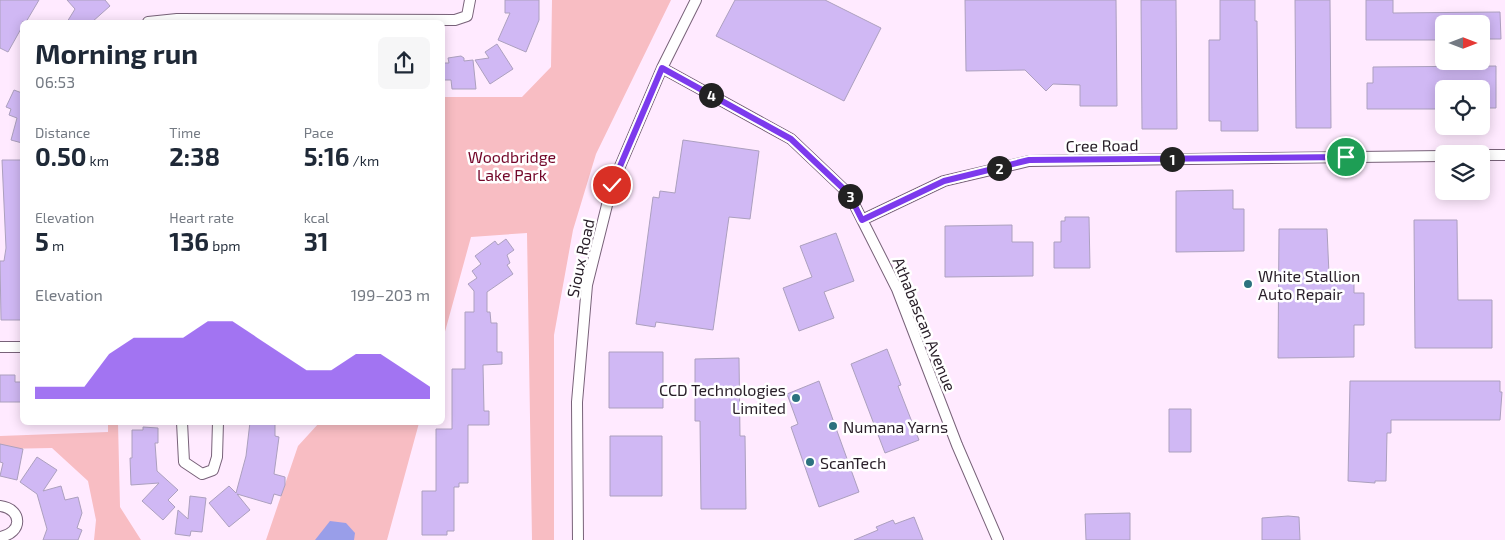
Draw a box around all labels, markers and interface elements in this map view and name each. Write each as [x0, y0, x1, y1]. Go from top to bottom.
north arrow [1435, 15, 1490, 70]
map controls [1435, 15, 1490, 200]
text: Morning run [35, 36, 198, 70]
button: share [378, 37, 430, 89]
text: 06:53 [35, 72, 75, 91]
button: locate [1435, 80, 1490, 135]
pin: 4 [698, 82, 724, 108]
text: 4 [707, 87, 716, 104]
text: Distance [35, 124, 90, 141]
text: Time [169, 124, 201, 141]
text: Pace [304, 124, 334, 141]
street label: Cree Road [1065, 135, 1139, 155]
pin [1325, 136, 1367, 178]
text: 0.50 [35, 141, 86, 171]
text: 2:38 [169, 141, 220, 171]
text: 5:16 [304, 141, 349, 171]
icon: arrive [1332, 143, 1360, 171]
button: layers [1435, 145, 1490, 200]
pin: 1 [1160, 146, 1184, 172]
park label: Woodbridge Lake Park [468, 147, 556, 184]
text: 1 [1169, 151, 1176, 168]
text: km [86, 152, 109, 169]
text: /km [349, 152, 379, 169]
pin: 2 [986, 156, 1012, 180]
text: 2 [995, 160, 1004, 177]
pin [591, 164, 633, 206]
icon: check [598, 171, 626, 199]
pin: 3 [838, 184, 862, 208]
text: 3 [847, 188, 854, 205]
text: Elevation [35, 209, 94, 226]
text: Heart rate [169, 209, 234, 226]
text: kcal [304, 209, 329, 226]
street label: Sioux Road [562, 217, 598, 299]
text: 5 [35, 226, 49, 256]
text: 136 [169, 226, 209, 256]
text: 31 [304, 226, 329, 256]
text: m [49, 237, 64, 254]
text: bpm [209, 237, 241, 254]
street label: Athabascan Avenue [889, 254, 961, 394]
place label: White Stallion Auto Repair [1258, 266, 1360, 303]
marker: White Stallion Auto Repair [1242, 278, 1254, 290]
text: Elevation [35, 285, 103, 304]
text: 199–203 m [351, 285, 430, 304]
place label: CCD Technologies Limited [659, 380, 786, 417]
marker: CCD Technologies Limited [790, 392, 802, 404]
place label: Numana Yarns [843, 417, 948, 436]
marker: Numana Yarns [827, 420, 839, 432]
place label: ScanTech [820, 453, 886, 472]
marker: ScanTech [804, 456, 816, 468]

